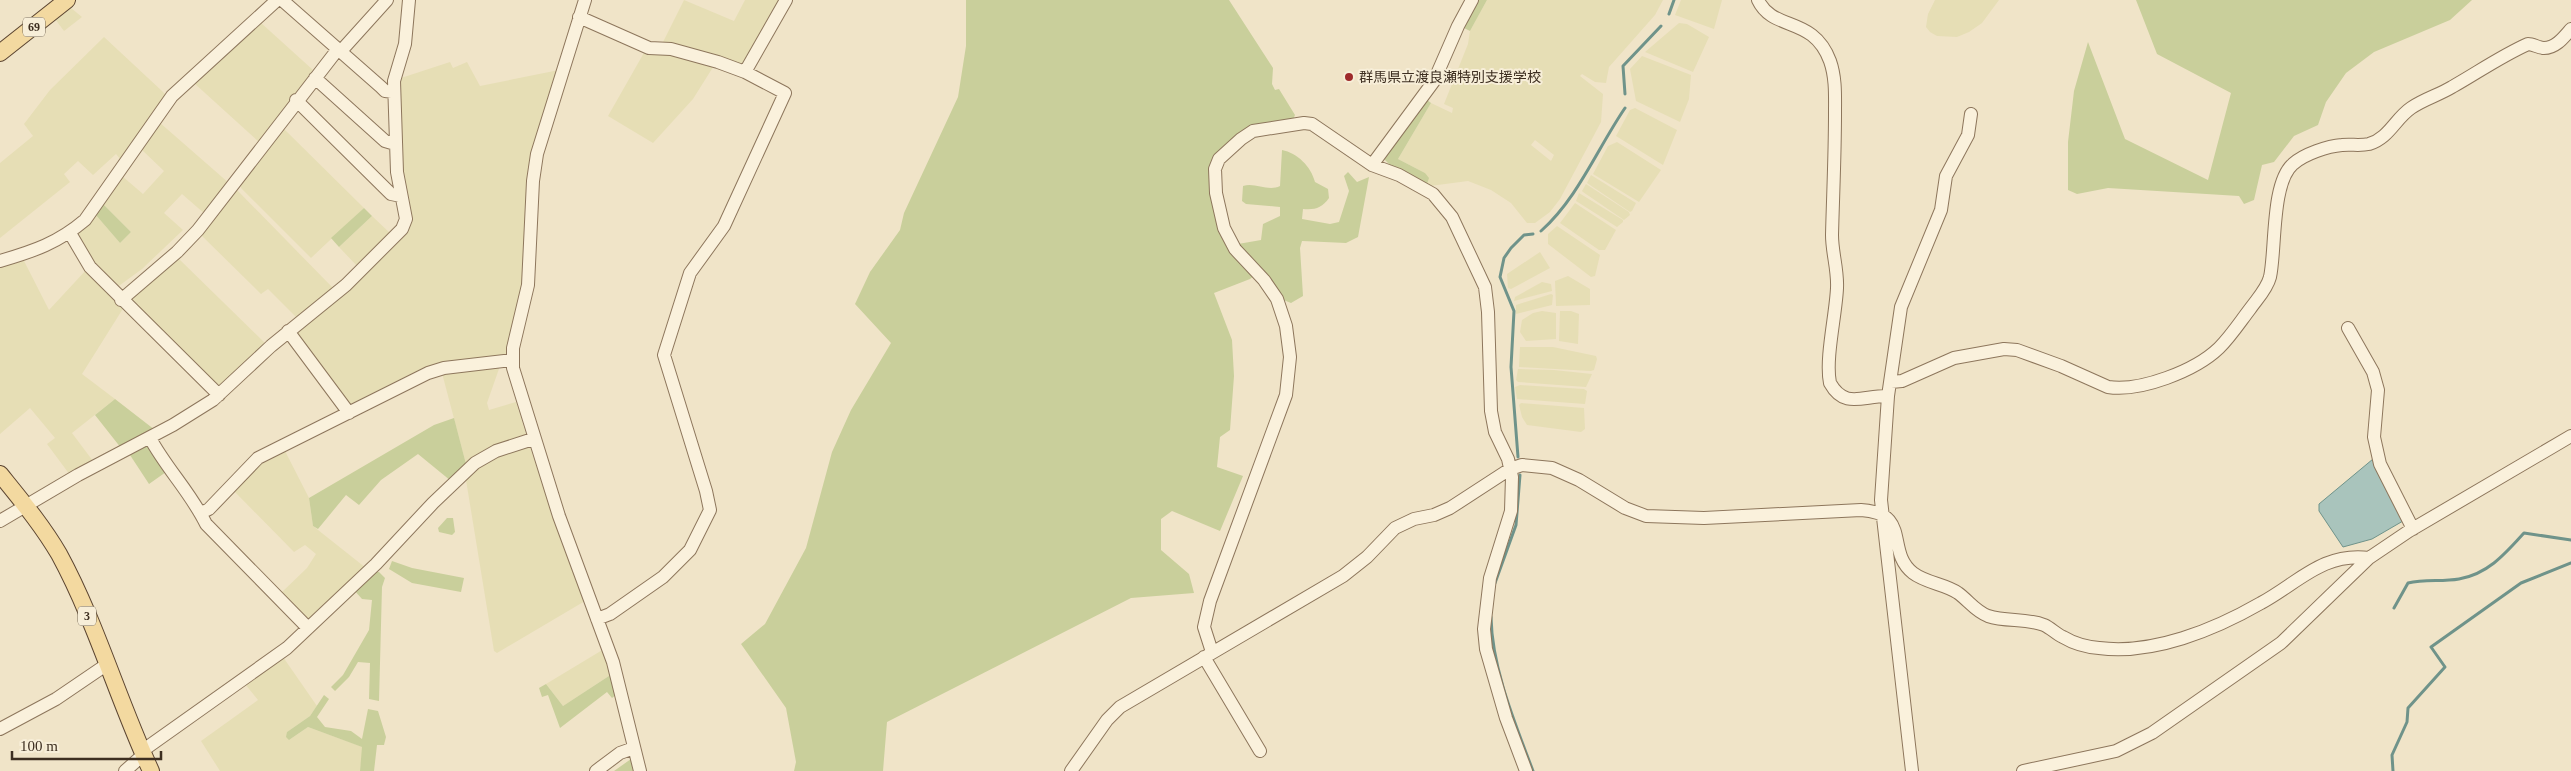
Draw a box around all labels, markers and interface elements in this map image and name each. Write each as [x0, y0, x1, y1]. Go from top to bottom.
road number: 69 [23, 18, 45, 36]
place label: 群馬県立渡良瀬特別支援学校 [1359, 70, 1541, 85]
marker: 群馬県立渡良瀬特別支援学校 [1343, 71, 1355, 83]
road number: 3 [78, 606, 96, 626]
scale bar [12, 728, 161, 760]
text: 100 m [20, 738, 58, 754]

